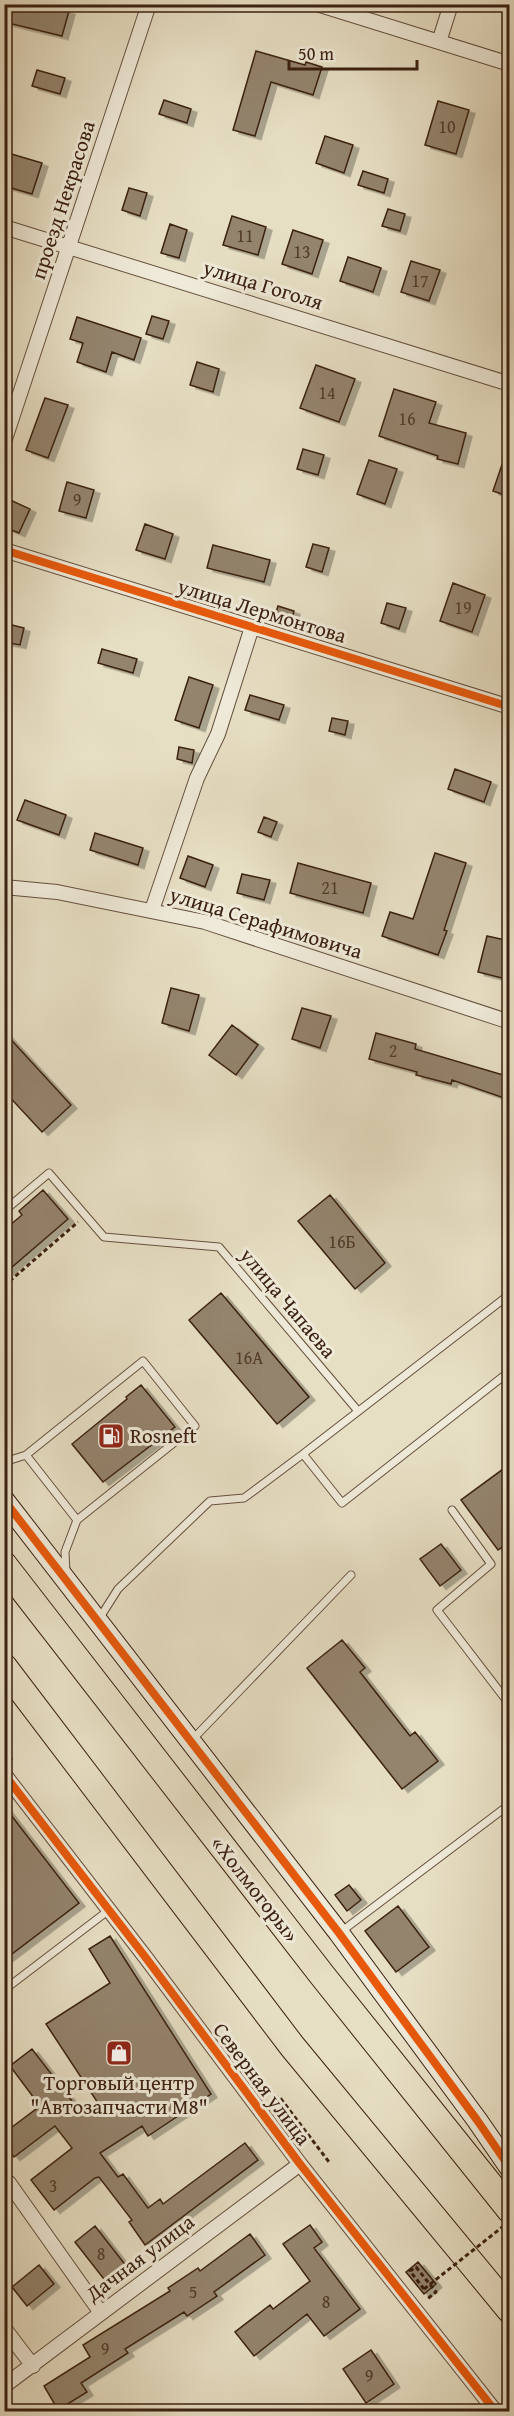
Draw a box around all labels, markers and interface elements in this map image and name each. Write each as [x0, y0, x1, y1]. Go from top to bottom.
scale bar [289, 33, 416, 71]
text: 50 m [298, 40, 334, 67]
house number: 10 [438, 113, 456, 140]
street label: проезд Некрасова [22, 116, 103, 283]
house number: 11 [236, 222, 254, 249]
house number: 13 [293, 238, 311, 265]
street label: улица Гоголя [198, 251, 327, 318]
house number: 17 [411, 267, 429, 294]
house number: 14 [318, 379, 336, 406]
house number: 16 [398, 405, 416, 432]
house number: 9 [73, 486, 81, 513]
street label: улица Лермонтова [173, 570, 350, 651]
house number: 19 [454, 594, 472, 621]
house number: 21 [321, 874, 339, 901]
street label: улица Серафимовича [165, 878, 366, 967]
house number: 2 [389, 1037, 397, 1064]
house number: 16Б [328, 1228, 356, 1255]
street label: улица Чапаева [232, 1240, 344, 1365]
house number: 16А [235, 1344, 263, 1371]
place label: Rosneft [130, 1420, 198, 1451]
fuel station icon: Rosneft [96, 1421, 126, 1451]
street label: «Холмогоры» [204, 1829, 307, 1948]
street label: Северная улица [206, 2016, 319, 2152]
shop icon: Торговый центр "Автозапчасти М8" [104, 2038, 134, 2068]
place label: Торговый центр "Автозапчасти М8" [30, 2067, 208, 2122]
house number: 3 [49, 2172, 57, 2199]
street label: Дачная улица [78, 2206, 200, 2309]
house number: 8 [97, 2240, 105, 2267]
house number: 5 [189, 2278, 197, 2305]
house number: 8 [322, 2288, 330, 2315]
house number: 9 [101, 2335, 109, 2362]
house number: 9 [365, 2362, 373, 2389]

